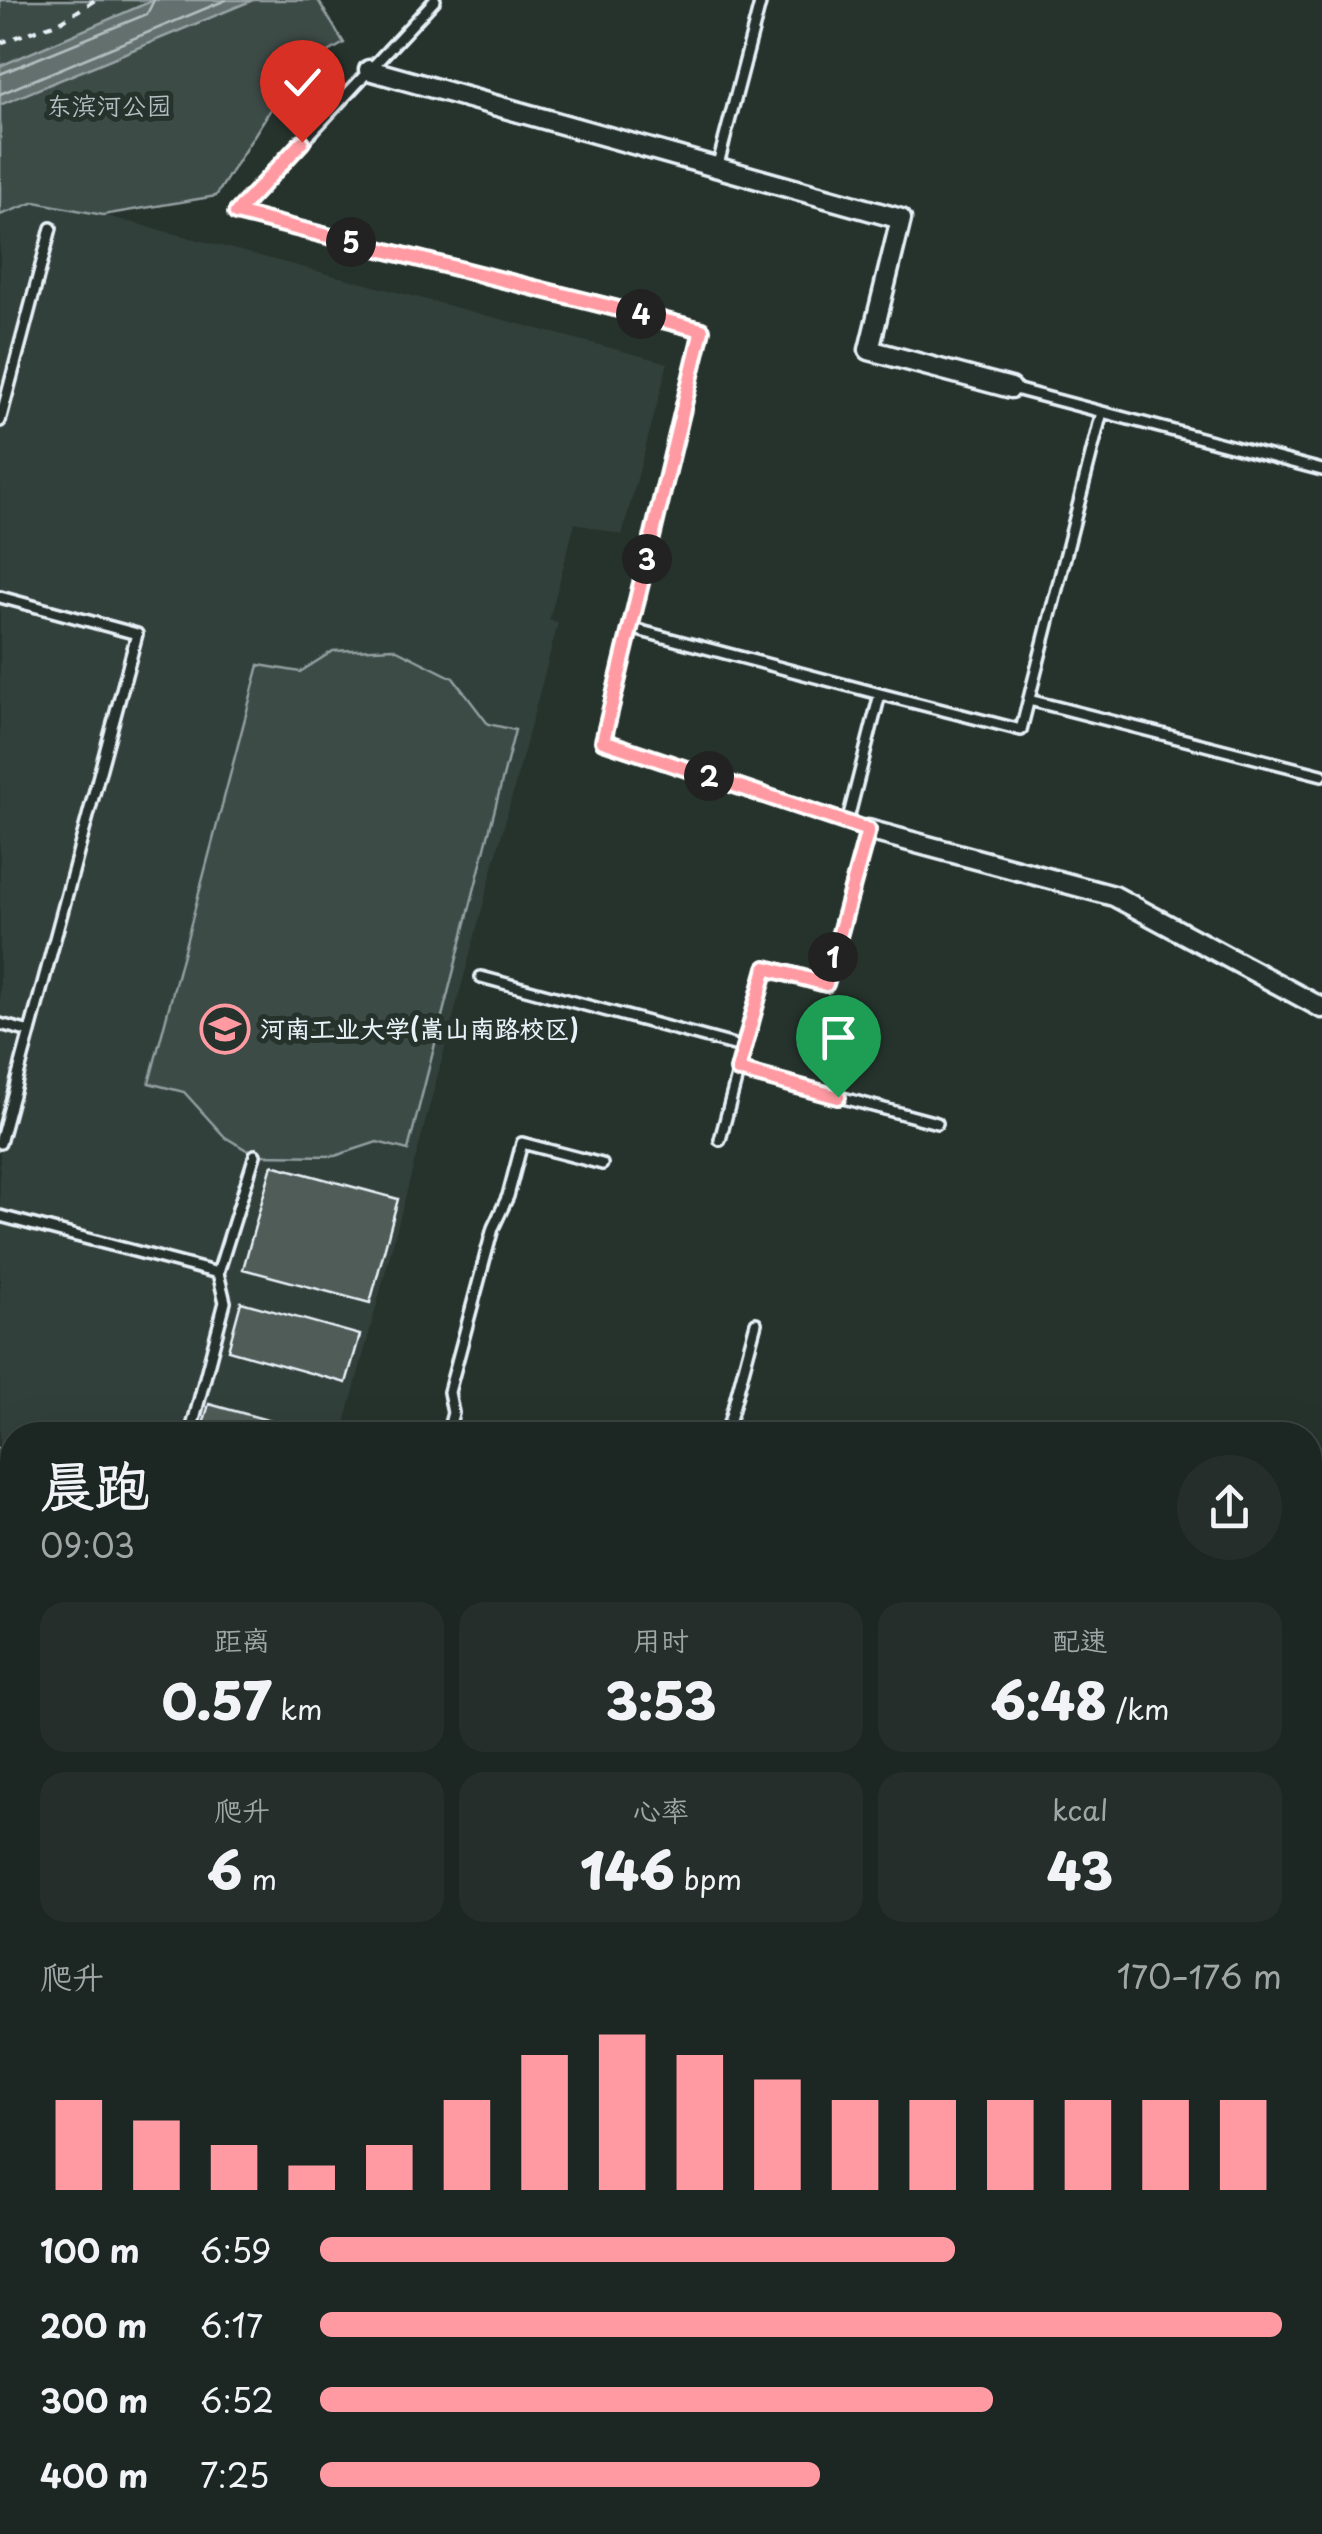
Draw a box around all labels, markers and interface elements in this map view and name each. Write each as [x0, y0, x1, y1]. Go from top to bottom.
pin [260, 40, 345, 143]
icon: check [275, 55, 330, 110]
park label: 东滨河公园 [46, 86, 172, 124]
pin: 5 [326, 217, 376, 267]
text: 5 [342, 220, 360, 263]
pin: 4 [616, 289, 666, 339]
text: 4 [631, 292, 651, 335]
pin: 3 [622, 534, 672, 584]
text: 3 [638, 537, 656, 580]
pin: 2 [684, 751, 734, 801]
text: 2 [699, 754, 719, 797]
pin: 1 [808, 932, 858, 982]
text: 1 [826, 935, 840, 978]
pin [796, 995, 881, 1098]
school or university icon: 河南工业大学(嵩山南路校区) [199, 1003, 251, 1055]
place label: 河南工业大学(嵩山南路校区) [260, 1009, 579, 1047]
icon: arrive [811, 1010, 866, 1065]
text: 晨跑 [40, 1442, 150, 1525]
button: share [1177, 1455, 1282, 1560]
text: 09:03 [40, 1521, 135, 1569]
text: 距离 [214, 1618, 270, 1661]
text: 用时 [633, 1618, 689, 1661]
text: 配速 [1052, 1618, 1108, 1661]
text: 0.57 [162, 1661, 271, 1737]
text: 3:53 [606, 1661, 717, 1737]
text: 6:48 [991, 1661, 1107, 1737]
text: km [271, 1687, 322, 1730]
text: /km [1107, 1687, 1169, 1730]
text: 爬升 [214, 1788, 270, 1831]
text: 心率 [633, 1788, 689, 1831]
text: kcal [1052, 1788, 1108, 1831]
text: 6 [207, 1831, 242, 1907]
text: 146 [580, 1831, 675, 1907]
text: 43 [1047, 1831, 1113, 1907]
text: m [242, 1857, 277, 1900]
text: bpm [675, 1857, 742, 1900]
text: 爬升 [40, 1952, 104, 2000]
text: 170–176 m [1117, 1952, 1282, 2000]
text: 100 m [40, 2226, 140, 2274]
text: 6:59 [200, 2226, 272, 2274]
text: 200 m [40, 2301, 147, 2349]
text: 6:17 [200, 2301, 263, 2349]
text: 300 m [40, 2376, 148, 2424]
text: 6:52 [200, 2376, 274, 2424]
text: 400 m [40, 2451, 148, 2499]
text: 7:25 [200, 2451, 269, 2499]

